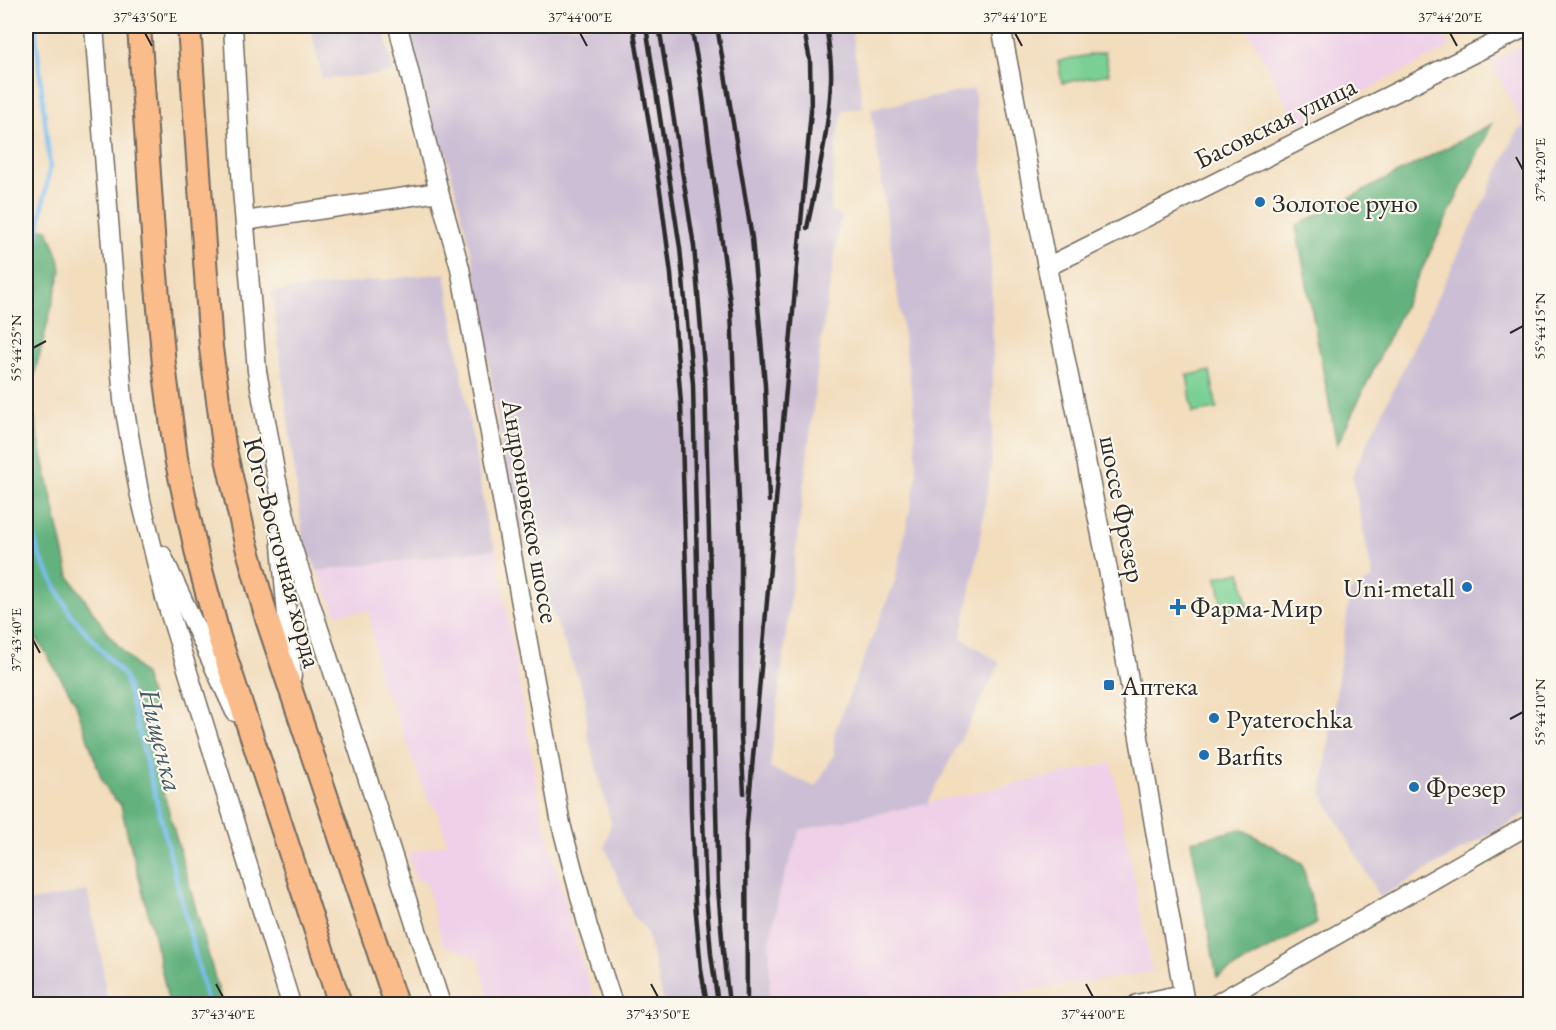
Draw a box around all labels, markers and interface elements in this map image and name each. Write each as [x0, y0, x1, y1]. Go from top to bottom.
text: 37°43'50"E [113, 7, 178, 26]
text: 37°44'00"E [548, 7, 613, 26]
text: 37°44'10"E [983, 7, 1048, 26]
text: 37°44'20"E [1418, 7, 1483, 26]
street label: Басовская улица [1188, 68, 1362, 176]
text: 37°44'20"E [1530, 137, 1549, 202]
place label: Золотое руно [1272, 185, 1418, 220]
marker: Золотое руно [1253, 195, 1267, 209]
text: 55°44'15"N [1530, 292, 1549, 360]
text: 55°44'25"N [6, 314, 25, 382]
street label: Андроновское шоссе [494, 395, 568, 626]
street label: Юго-Восточная хорда [235, 433, 331, 672]
street label: шоссе Фрезер [1092, 433, 1154, 585]
place label: Uni-metall [1343, 570, 1455, 605]
marker: Uni-metall [1460, 580, 1474, 594]
place label: Фарма-Мир [1190, 590, 1323, 625]
marker: Фарма-Мир [1171, 600, 1185, 614]
text: 37°43'40"E [6, 607, 25, 672]
place label: Аптека [1120, 668, 1198, 703]
marker: Аптека [1102, 678, 1116, 692]
text: 55°44'10"N [1530, 678, 1549, 746]
water label: Нищенка [132, 683, 192, 796]
place label: Pyaterochka [1226, 701, 1353, 736]
marker: Pyaterochka [1207, 711, 1221, 725]
place label: Barfits [1216, 738, 1283, 773]
marker: Barfits [1197, 748, 1211, 762]
place label: Фрезер [1426, 770, 1506, 805]
marker: Фрезер [1407, 780, 1421, 794]
text: 37°43'40"E [191, 1004, 256, 1023]
text: 37°43'50"E [626, 1004, 691, 1023]
text: 37°44'00"E [1061, 1004, 1126, 1023]

